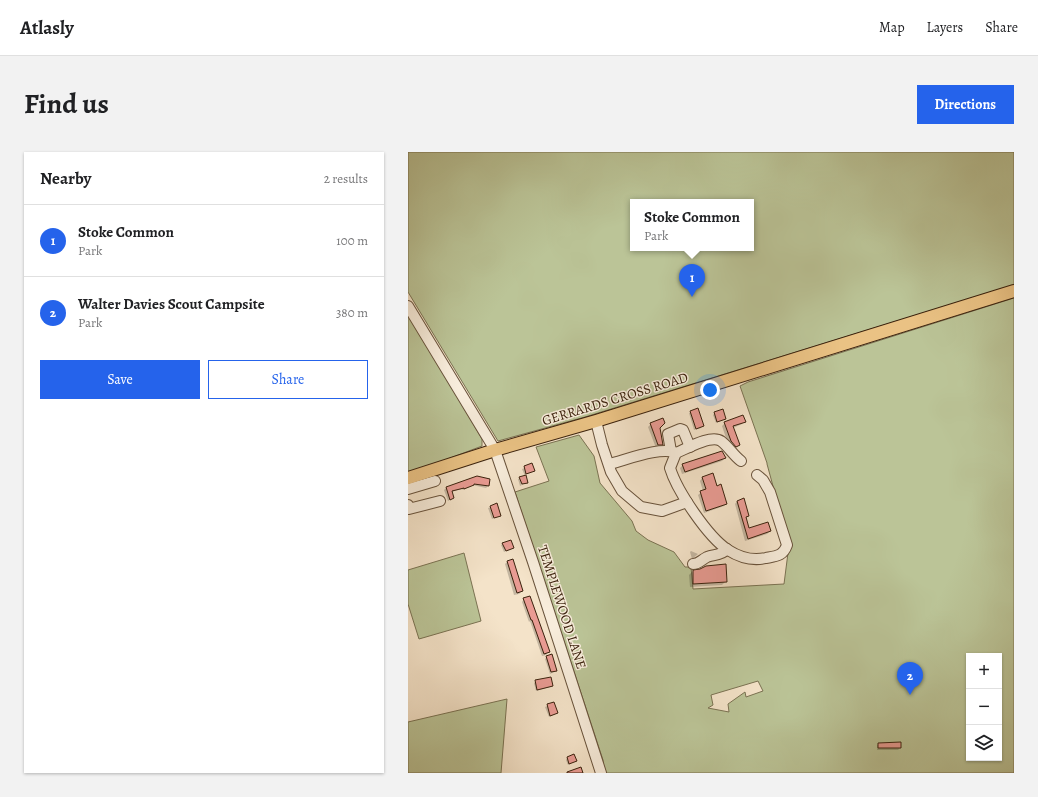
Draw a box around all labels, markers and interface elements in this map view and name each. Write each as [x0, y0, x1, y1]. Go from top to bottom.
text: Atlasly [20, 15, 74, 41]
text: Map [879, 18, 905, 37]
text: Layers [927, 18, 963, 37]
text: Share [985, 18, 1018, 37]
text: Find us [24, 85, 109, 123]
button: Directions [917, 85, 1014, 124]
text: Nearby [40, 167, 91, 190]
text: 2 results [324, 170, 368, 187]
popup [630, 199, 754, 251]
text: Stoke Common [644, 207, 740, 227]
text: Stoke Common [78, 222, 174, 242]
text: Park [644, 227, 668, 244]
text: 1 [51, 232, 55, 249]
text: 100 m [336, 232, 368, 249]
text: Park [78, 242, 102, 259]
pin: 1 [679, 264, 705, 297]
text: Walter Davies Scout Campsite [78, 294, 265, 314]
text: 2 [50, 304, 56, 321]
text: 380 m [336, 304, 368, 321]
text: Park [78, 314, 102, 331]
button: Save [40, 360, 200, 399]
button: Share [208, 360, 368, 399]
street label: GERRARDS CROSS ROAD [540, 368, 691, 430]
your location [700, 380, 720, 400]
street label: TEMPLEWOOD LANE [533, 543, 591, 671]
map controls [966, 653, 1002, 761]
button: + [966, 653, 1002, 689]
pin: 2 [897, 662, 923, 695]
button: − [966, 689, 1002, 725]
button: layers [966, 725, 1002, 761]

